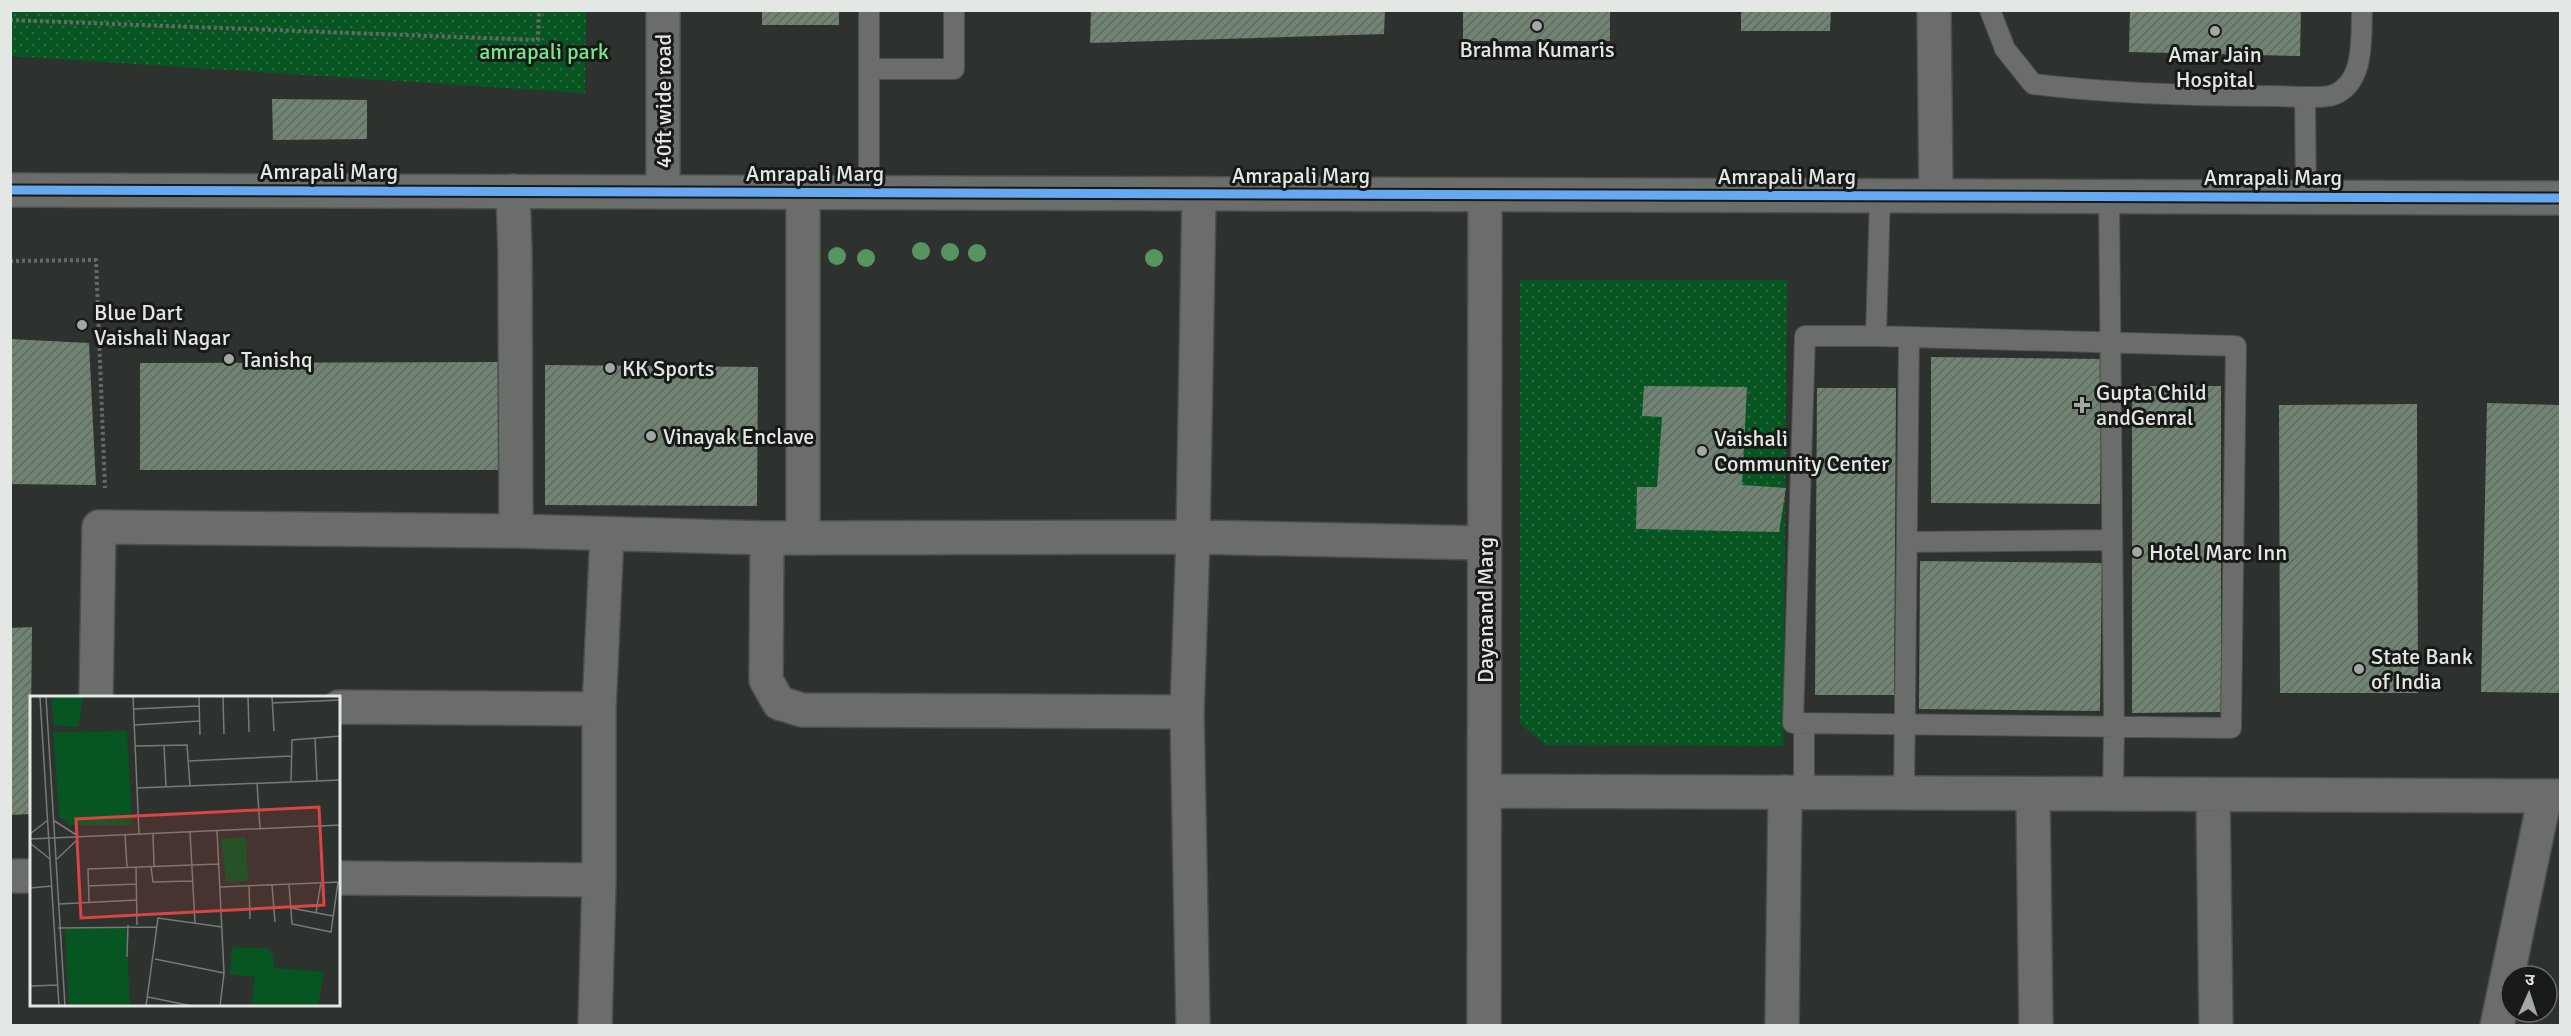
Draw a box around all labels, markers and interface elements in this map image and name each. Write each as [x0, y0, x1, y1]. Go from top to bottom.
marker: Brahma Kumaris [1530, 19, 1544, 33]
marker: Amar Jain Hospital [2208, 24, 2222, 38]
street label: 40ft wide road [650, 34, 677, 168]
place label: Brahma Kumaris [1459, 36, 1615, 63]
park label: amrapali park [479, 38, 609, 65]
place label: Amar Jain Hospital [2168, 41, 2262, 93]
street label: Amrapali Marg [260, 158, 398, 185]
street label: Amrapali Marg [746, 160, 884, 187]
street label: Amrapali Marg [1232, 162, 1370, 189]
street label: Amrapali Marg [1718, 163, 1856, 190]
street label: Amrapali Marg [2204, 164, 2342, 191]
place label: Blue Dart Vaishali Nagar [94, 299, 230, 351]
marker: Blue Dart Vaishali Nagar [75, 318, 89, 332]
place label: Tanishq [241, 346, 313, 373]
marker: Tanishq [222, 352, 236, 366]
place label: KK Sports [622, 355, 714, 382]
marker: KK Sports [603, 361, 617, 375]
place label: Gupta Child andGenral [2096, 379, 2207, 431]
marker: Gupta Child andGenral [2073, 396, 2091, 414]
place label: Vinayak Enclave [663, 423, 814, 450]
place label: Vaishali Community Center [1714, 425, 1889, 477]
marker: Vinayak Enclave [644, 429, 658, 443]
marker: Vaishali Community Center [1695, 444, 1709, 458]
street label: Dayanand Marg [1472, 537, 1499, 683]
place label: Hotel Marc Inn [2149, 539, 2287, 566]
marker: Hotel Marc Inn [2130, 545, 2144, 559]
place label: State Bank of India [2371, 643, 2473, 695]
marker: State Bank of India [2352, 662, 2366, 676]
inset map [30, 696, 340, 1006]
north arrow [2499, 964, 2559, 1024]
text: उ [2525, 970, 2536, 990]

